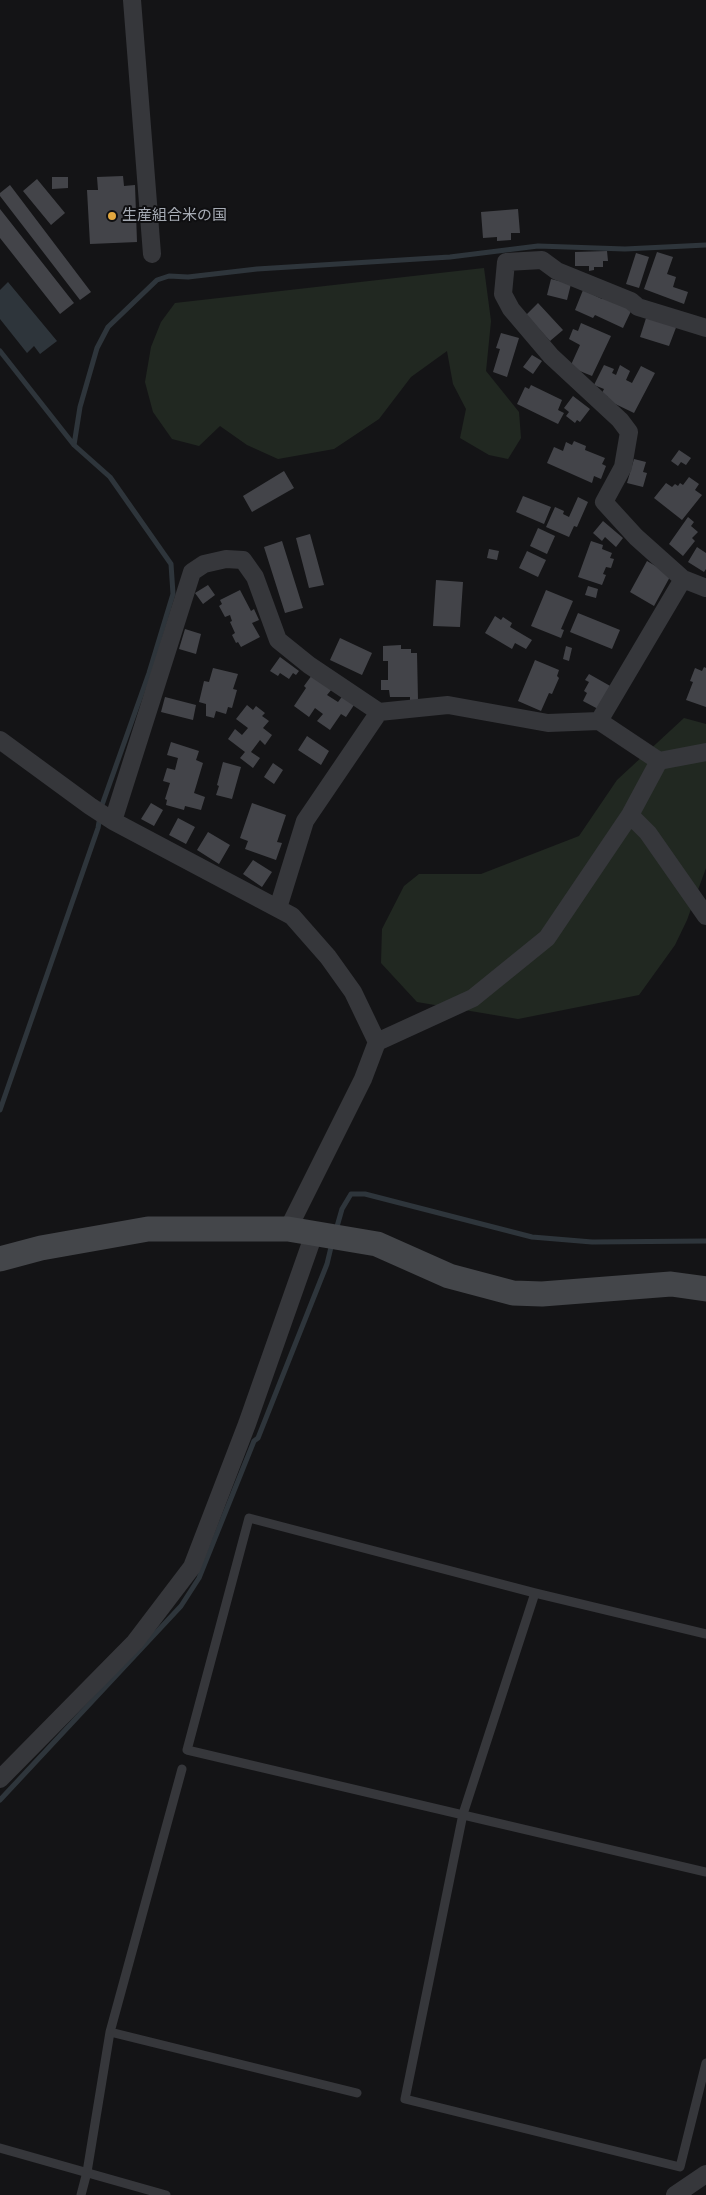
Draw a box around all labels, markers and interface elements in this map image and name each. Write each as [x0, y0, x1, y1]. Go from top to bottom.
place label: 生産組合米の国 [122, 207, 227, 225]
marker: 生産組合米の国 [106, 210, 118, 222]

